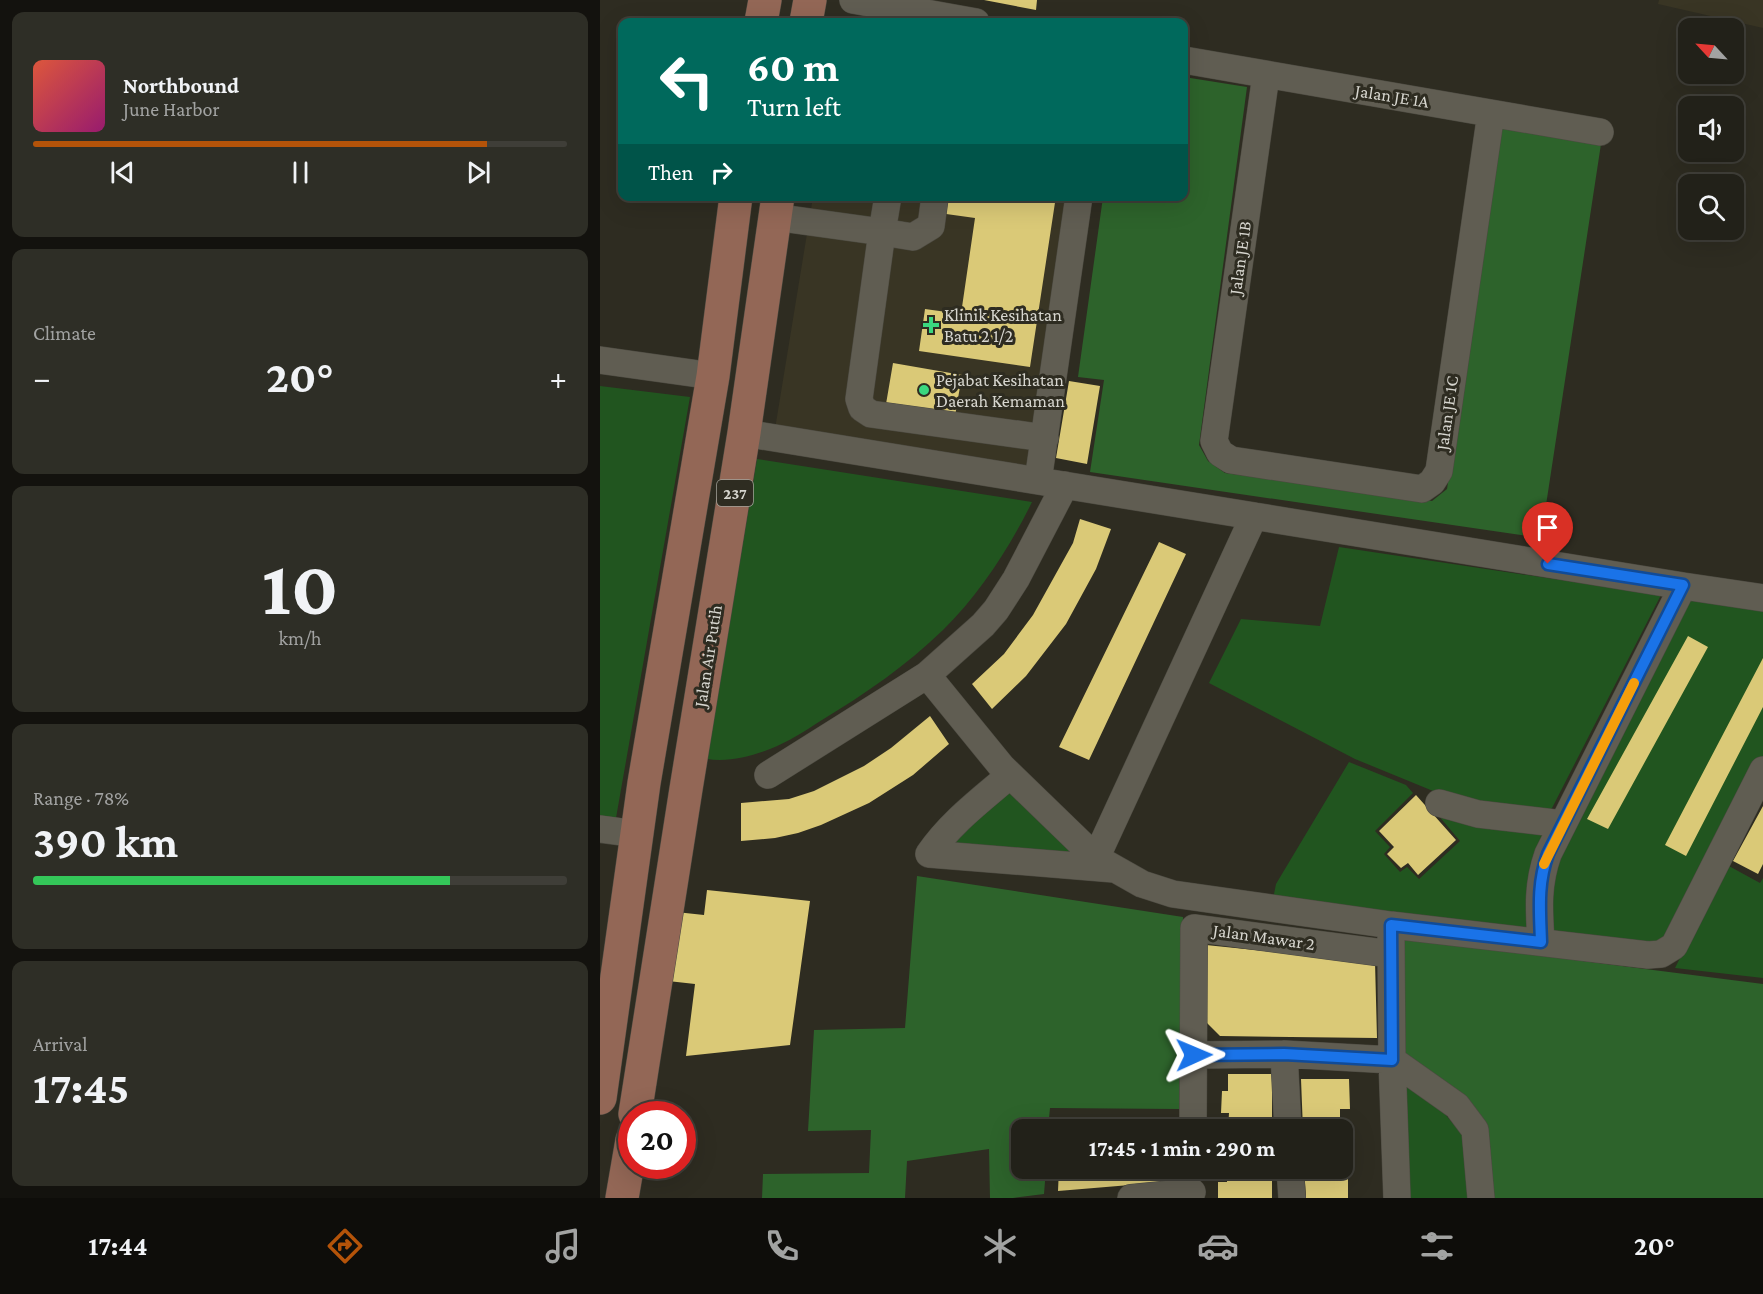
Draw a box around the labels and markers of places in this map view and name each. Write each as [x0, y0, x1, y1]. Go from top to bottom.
place label: Klinik Kesihatan Batu 2 1/2 [944, 305, 1062, 346]
marker: Klinik Kesihatan Batu 2 1/2 [922, 316, 940, 334]
place label: Pejabat Kesihatan Daerah Kemaman [936, 370, 1065, 411]
marker: Pejabat Kesihatan Daerah Kemaman [917, 383, 931, 397]
pin [1522, 502, 1573, 564]

